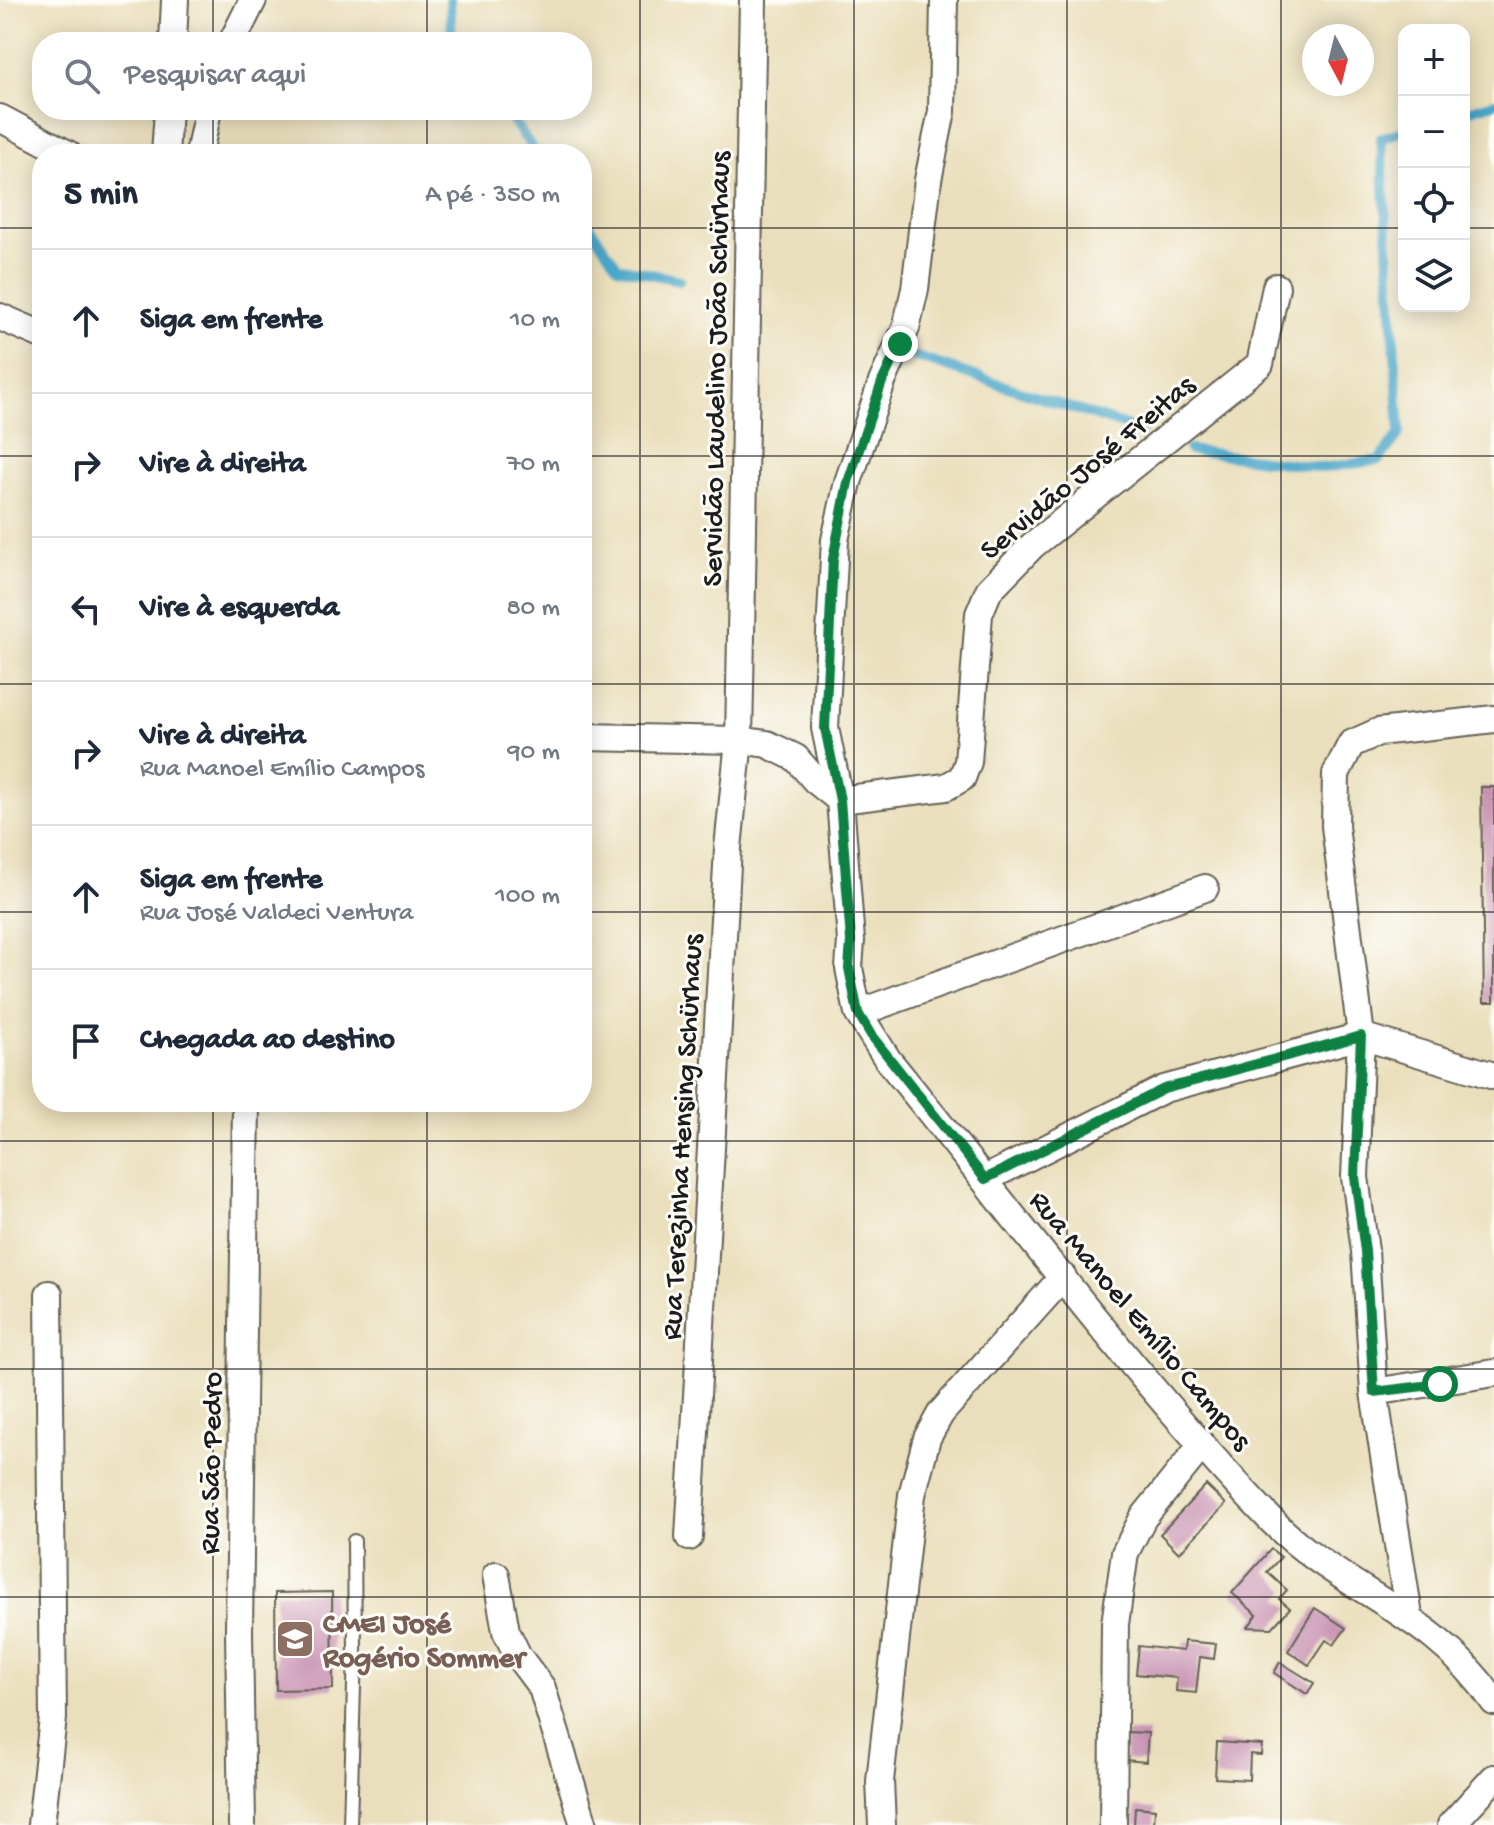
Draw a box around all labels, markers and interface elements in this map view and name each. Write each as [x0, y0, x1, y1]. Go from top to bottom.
north arrow [1302, 24, 1374, 96]
map controls [1398, 24, 1470, 312]
button: + [1398, 24, 1470, 96]
search box [32, 32, 592, 120]
icon: search [60, 54, 104, 98]
text: Pesquisar aqui [124, 59, 306, 94]
button: − [1398, 96, 1470, 168]
street label: Servidão Laudelino João Schürhaus [697, 150, 740, 587]
button: locate [1398, 168, 1470, 240]
text: 5 min [64, 176, 138, 216]
text: A pé · 350 m [425, 181, 560, 212]
button: layers [1398, 240, 1470, 312]
icon: ahead [64, 299, 108, 343]
text: Siga em frente [140, 304, 322, 339]
text: 10 m [510, 306, 560, 337]
route end [882, 326, 918, 362]
street label: Servidão José Freitas [974, 369, 1204, 570]
icon: right [64, 443, 108, 487]
text: Vire à direita [140, 448, 306, 483]
text: 70 m [507, 450, 560, 481]
icon: left [64, 587, 108, 631]
text: Vire à esquerda [140, 592, 339, 627]
text: 80 m [506, 594, 560, 625]
text: Vire à direita [140, 720, 306, 755]
icon: right [64, 731, 108, 775]
text: 90 m [508, 738, 560, 769]
text: Rua Manoel Emílio Campos [140, 755, 424, 786]
text: Siga em frente [140, 864, 322, 899]
icon: ahead [64, 875, 108, 919]
text: 100 m [495, 882, 560, 913]
text: Rua José Valdeci Ventura [140, 899, 413, 930]
street label: Rua Terezinha Hensing Schürhaus [656, 933, 713, 1341]
icon: arrive [64, 1019, 108, 1063]
text: Chegada ao destino [140, 1024, 395, 1059]
street label: Rua Manoel Emílio Campos [1020, 1185, 1258, 1459]
route start [1422, 1366, 1458, 1402]
street label: Rua São Pedro [194, 1371, 233, 1555]
place label: CMEI José Rogério Sommer [322, 1609, 528, 1678]
school or university icon: CMEI José Rogério Sommer [274, 1618, 316, 1660]

